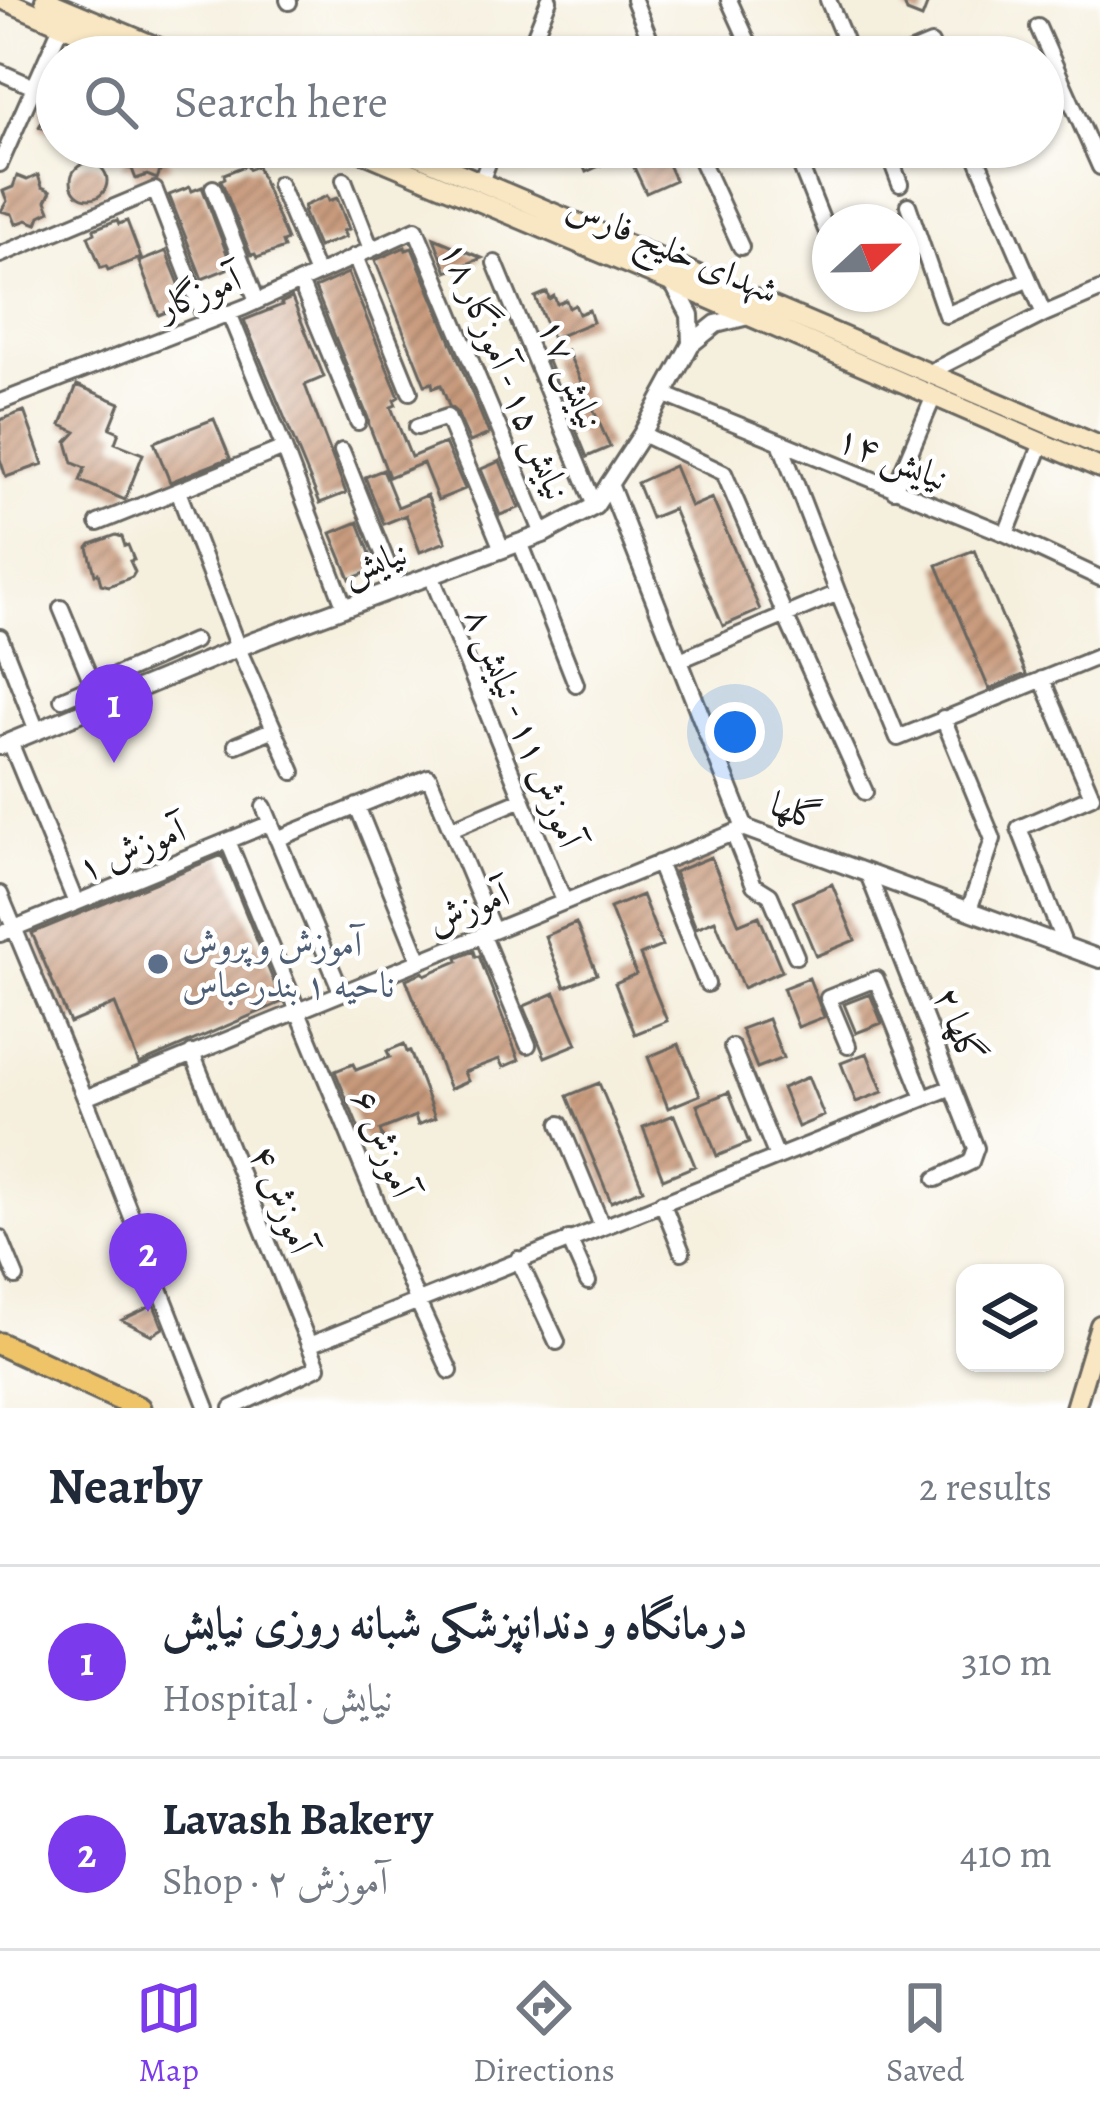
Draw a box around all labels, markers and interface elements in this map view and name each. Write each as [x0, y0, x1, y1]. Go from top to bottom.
search box [36, 36, 1064, 168]
icon: search [78, 69, 144, 135]
text: Search here [174, 71, 388, 133]
street label: شهدای خلیج فارس [556, 182, 786, 322]
north arrow [812, 204, 920, 312]
street label: نیایش ۱۵ - آموزگار ۱۸ [430, 233, 583, 507]
street label: آموزگار [148, 252, 252, 332]
street label: نیایش ۱۷ [527, 310, 616, 436]
street label: نیایش ۱۴ [830, 413, 956, 502]
street label: نیایش [334, 527, 414, 596]
street label: آموزش ۱۱ - نیایش ۸ [454, 600, 597, 858]
pin: 1 [75, 664, 153, 763]
your location [705, 702, 765, 762]
street label: گلها [764, 779, 828, 842]
street label: آموزش ۱ [70, 803, 196, 892]
street label: آموزش [420, 867, 520, 946]
place label: آموزش و پروش ناحیه ۱ بندرعباس [182, 919, 395, 1009]
marker: آموزش و پروش ناحیه ۱ بندرعباس [145, 951, 171, 977]
street label: گلها ۲ [923, 980, 996, 1071]
street label: آموزش ۶ [341, 1082, 430, 1208]
street label: آموزش ۴ [239, 1138, 328, 1264]
pin: 2 [109, 1213, 187, 1312]
map controls [956, 1264, 1064, 1372]
button: layers [956, 1264, 1064, 1372]
text: Nearby [48, 1451, 202, 1521]
text: 2 results [919, 1460, 1052, 1513]
text: درمانگاه و دندانپزشکی شبانه روزی نیایش [162, 1592, 748, 1654]
text: 1 [80, 1635, 94, 1688]
text: 310 m [961, 1635, 1052, 1688]
text: Hospital · نیایش [162, 1671, 393, 1724]
text: Lavash Bakery [162, 1788, 433, 1850]
text: 2 [78, 1827, 96, 1880]
text: 410 m [960, 1827, 1052, 1880]
text: Shop · آموزش ۲ [162, 1854, 388, 1907]
tab: Map [136, 1975, 202, 2092]
tab: Directions [473, 1975, 615, 2092]
tab: Saved [886, 1975, 964, 2092]

